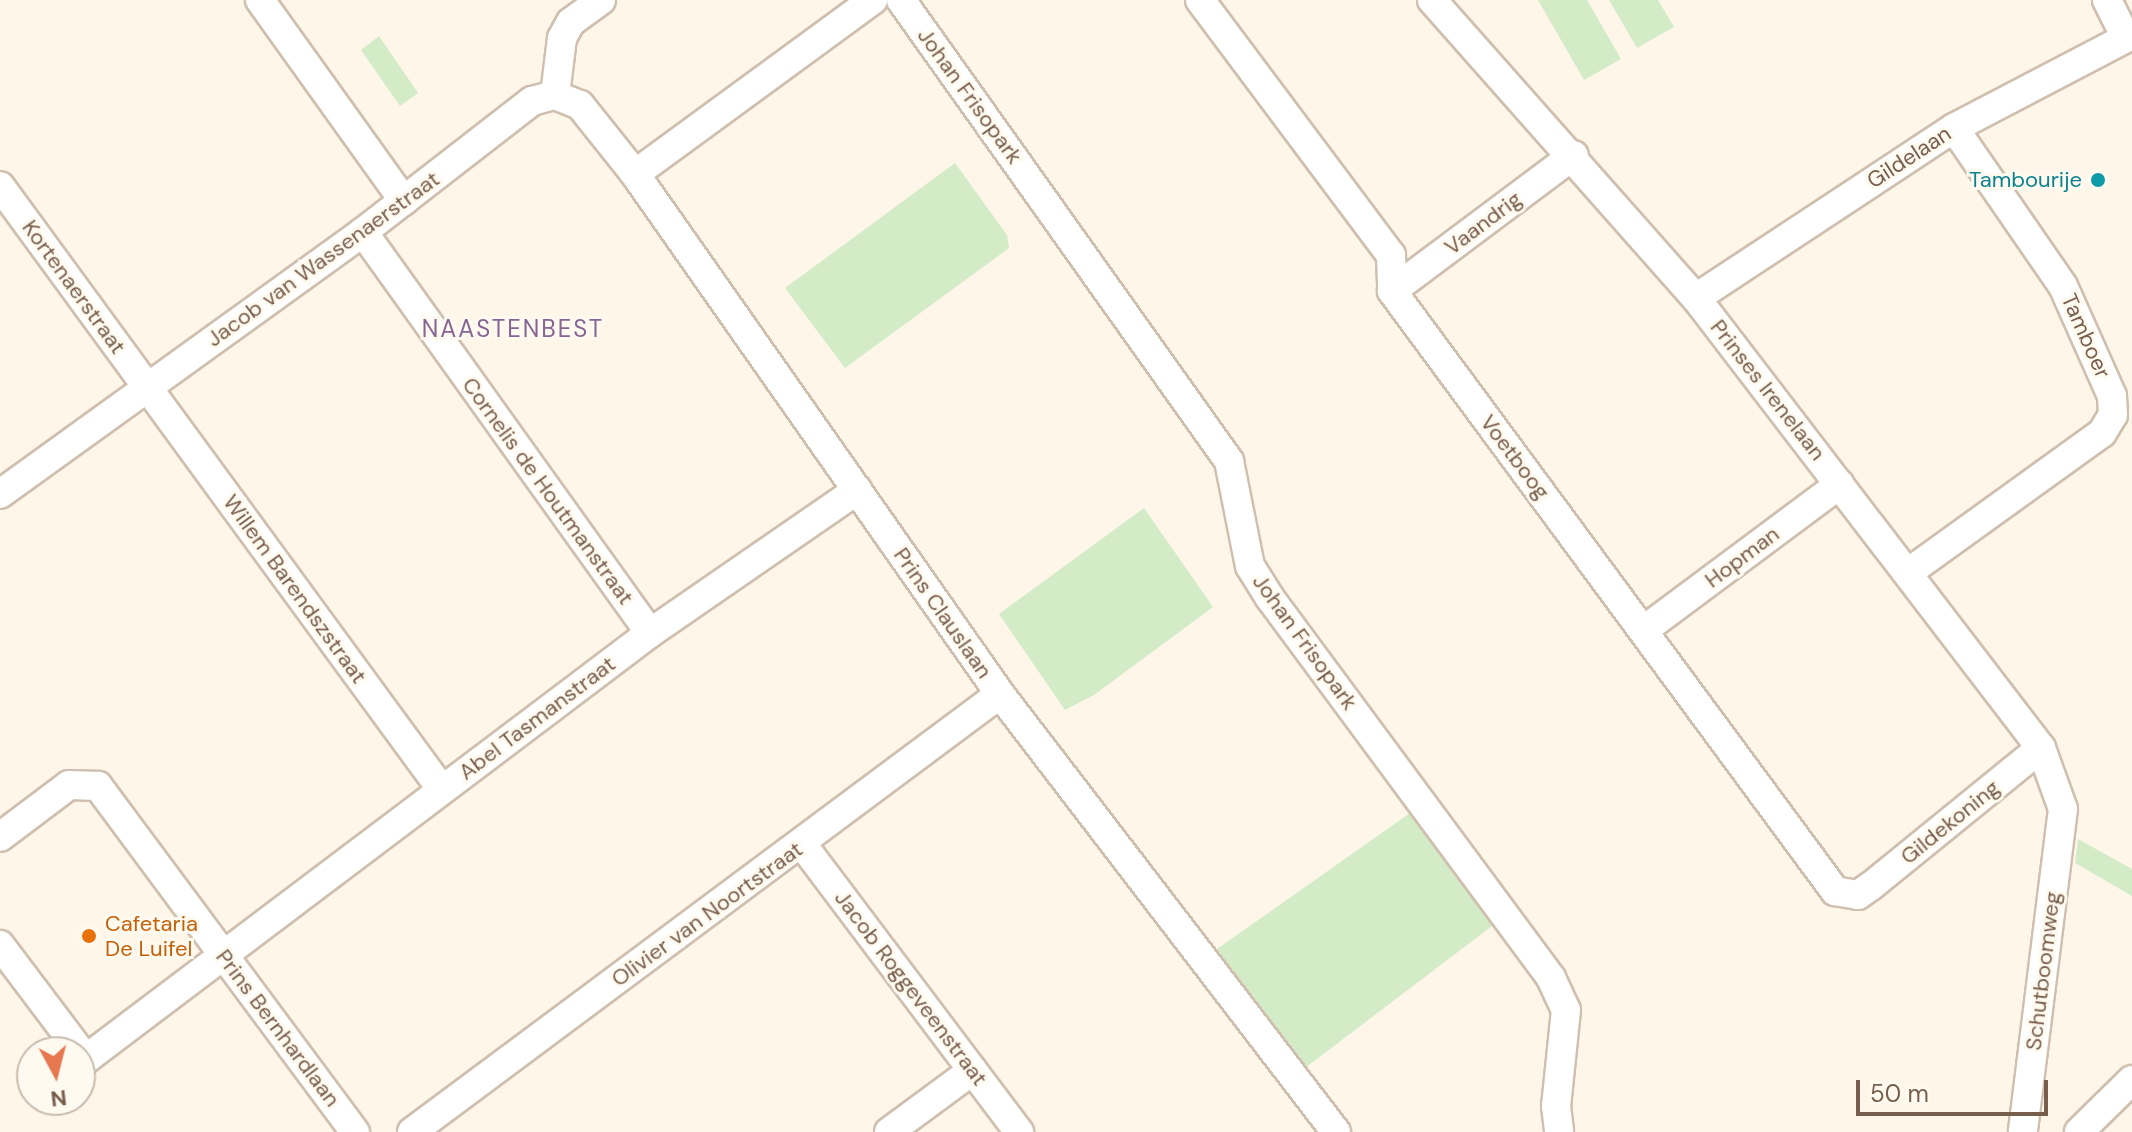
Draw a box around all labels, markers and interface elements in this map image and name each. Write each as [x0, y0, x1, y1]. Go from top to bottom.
street label: Johan Frisopark [912, 23, 1028, 169]
street label: Gildelaan [1862, 120, 1956, 194]
street label: Jacob van Wassenaerstraat [201, 166, 445, 352]
place label: Tambourije [1969, 167, 2082, 193]
marker: Tambourije [2089, 171, 2107, 189]
street label: Vaandrig [1439, 186, 1527, 260]
street label: Kortenaerstraat [17, 215, 131, 359]
street label: Tamboer [2056, 290, 2116, 382]
street label: Prinses Irenelaan [1705, 314, 1831, 466]
district label: NAASTENBEST [422, 315, 604, 343]
street label: Cornelis de Houtmanstraat [457, 372, 639, 610]
street label: Voetboog [1475, 410, 1555, 504]
street label: Willem Barendszstraat [218, 489, 372, 689]
street label: Hopman [1700, 521, 1784, 593]
street label: Prins Clauslaan [888, 543, 998, 683]
street label: Johan Frisopark [1247, 569, 1363, 715]
street label: Abel Tasmanstraat [454, 651, 620, 785]
street label: Gildekoning [1895, 774, 2005, 870]
street label: Olivier van Noortstraat [606, 836, 808, 992]
street label: Jacob Roggeveenstraat [829, 885, 993, 1091]
street label: Schutboomweg [2020, 890, 2066, 1052]
place label: Cafetaria De Luifel [105, 910, 198, 962]
marker: Cafetaria De Luifel [80, 927, 98, 945]
street label: Prins Bernhardlaan [210, 944, 346, 1112]
north arrow [16, 1036, 96, 1116]
scale bar [1860, 1064, 2052, 1114]
text: 50 m [1870, 1078, 1929, 1109]
text: N [49, 1083, 68, 1114]

